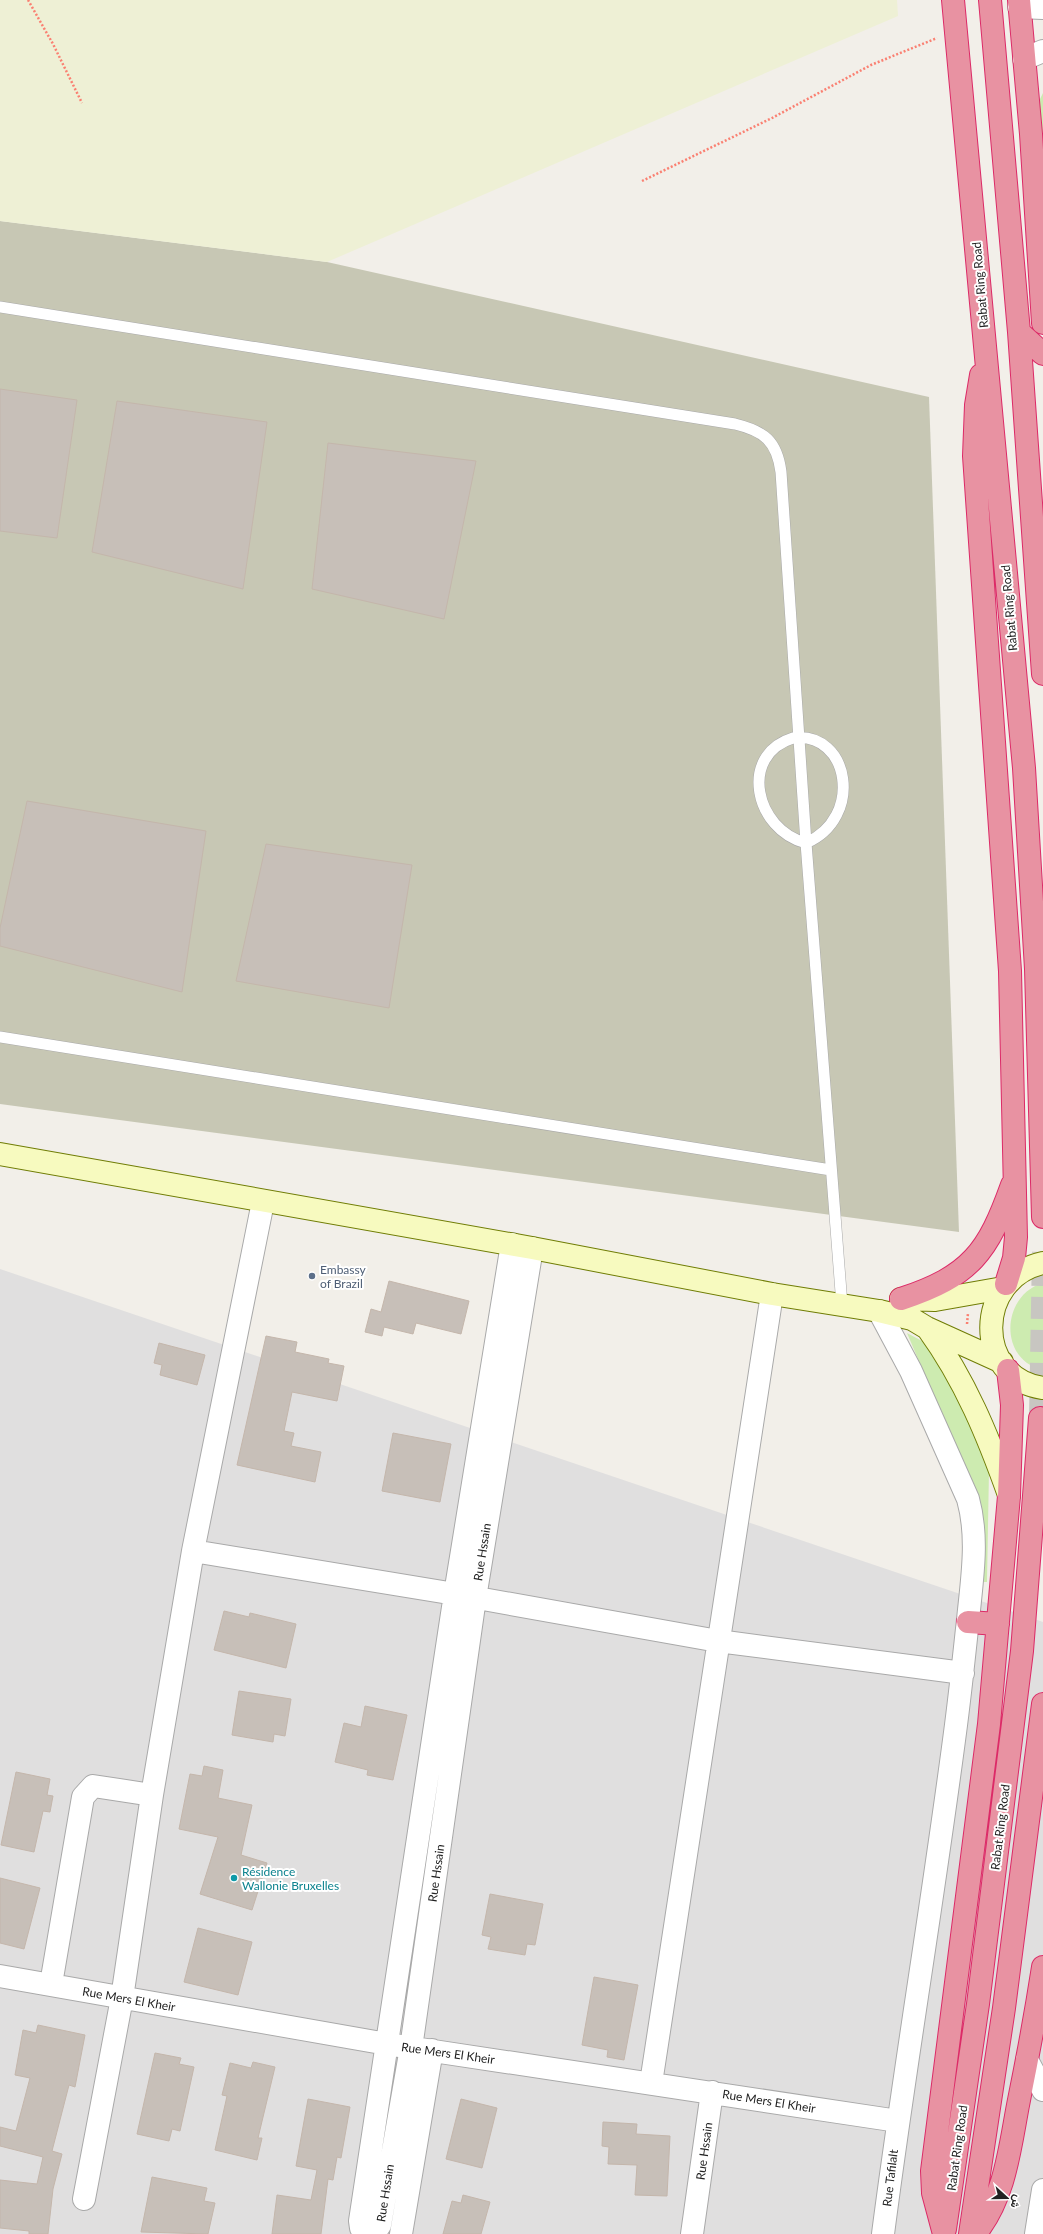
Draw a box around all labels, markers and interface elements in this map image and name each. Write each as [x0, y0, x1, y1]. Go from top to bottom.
street label: Rabat Ring Road [969, 241, 991, 329]
street label: Rabat Ring Road [998, 564, 1020, 652]
place label: Embassy of Brazil [320, 1262, 367, 1291]
marker: Embassy of Brazil [307, 1271, 317, 1281]
street label: Rue Hssain [470, 1522, 494, 1582]
street label: Rabat Ring Road [987, 1783, 1013, 1871]
street label: Rue Hssain [425, 1843, 447, 1903]
place label: Résidence Wallonie Bruxelles [242, 1864, 339, 1893]
marker: Résidence Wallonie Bruxelles [229, 1873, 239, 1883]
street label: Rue Mers El Kheir [81, 1983, 177, 2015]
street label: Rue Mers El Kheir [400, 2039, 496, 2067]
street label: Rue Mers El Kheir [721, 2086, 817, 2116]
street label: Rabat Ring Road [944, 2104, 970, 2192]
street label: Rue Hssain [693, 2121, 715, 2181]
street label: Rue Tafilalt [879, 2148, 901, 2207]
street label: Rue Hssain [373, 2163, 397, 2223]
north arrow [987, 2178, 1027, 2218]
text: ش [1007, 2193, 1025, 2210]

